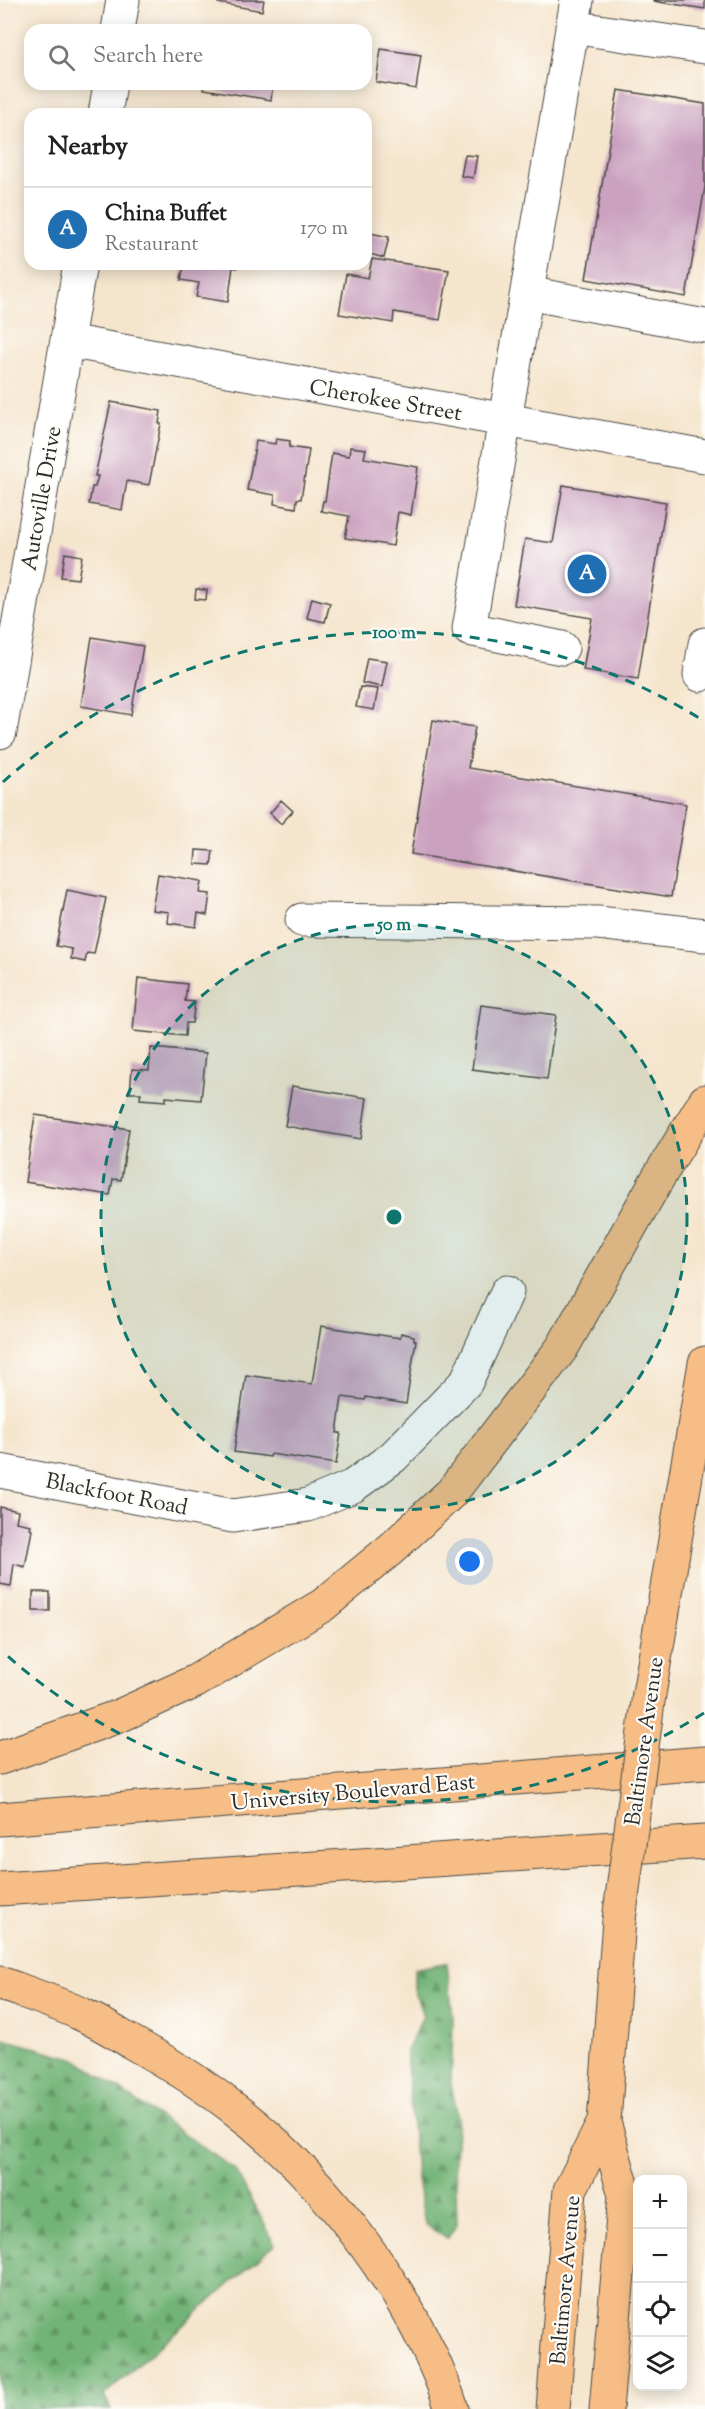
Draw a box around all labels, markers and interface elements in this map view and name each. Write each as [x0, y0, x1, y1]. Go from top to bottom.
search box [24, 24, 372, 90]
icon: search [45, 41, 78, 74]
text: Search here [93, 41, 203, 73]
text: Nearby [48, 129, 128, 166]
text: China Buffet [105, 199, 227, 231]
text: A [59, 215, 76, 244]
text: 170 m [300, 215, 348, 244]
text: Restaurant [105, 231, 198, 260]
street label: Cherokee Street [307, 373, 465, 431]
street label: Autoville Drive [14, 424, 71, 573]
pin: A [568, 552, 606, 596]
text: 100 m [372, 621, 416, 647]
text: 50 m [375, 913, 411, 939]
centre of rings [384, 1207, 404, 1227]
street label: Blackfoot Road [43, 1466, 190, 1525]
your location [455, 1547, 484, 1576]
street label: Baltimore Avenue [618, 1655, 674, 1828]
street label: University Boulevard East [230, 1767, 477, 1821]
map controls [633, 2175, 687, 2391]
button: + [633, 2175, 687, 2229]
street label: Baltimore Avenue [544, 2194, 590, 2367]
button: − [633, 2229, 687, 2283]
button: locate [633, 2283, 687, 2337]
button: layers [633, 2337, 687, 2391]

